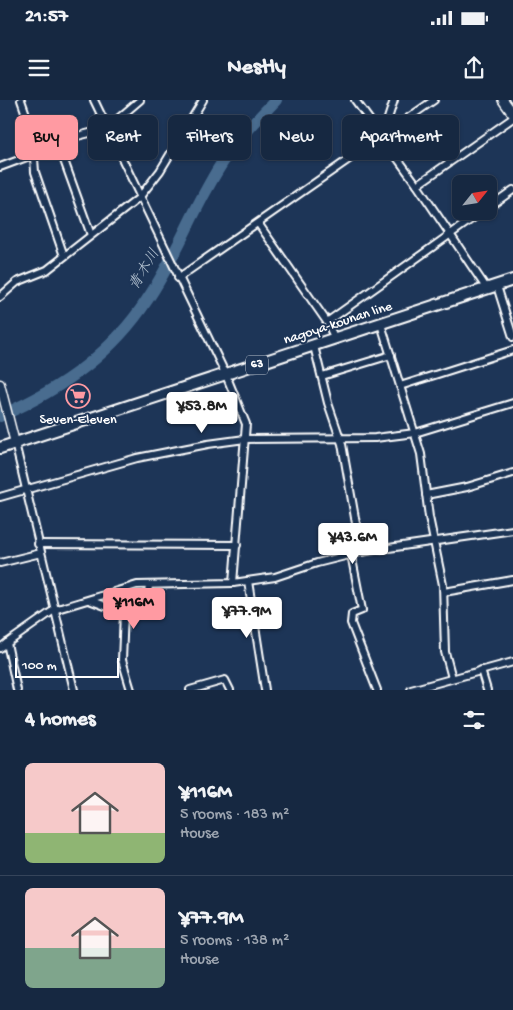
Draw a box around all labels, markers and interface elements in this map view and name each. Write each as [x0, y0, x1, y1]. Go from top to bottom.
text: 21:57 [25, 6, 68, 29]
icon: menu [25, 54, 53, 82]
icon: share [460, 54, 488, 82]
text: Nestly [227, 55, 286, 81]
chip: Buy [15, 115, 78, 160]
chip: Rent [88, 115, 158, 160]
chip: Filters [168, 115, 251, 160]
chip: New [261, 115, 332, 160]
chip: Apartment [342, 115, 459, 160]
north arrow [452, 175, 498, 220]
map controls [452, 175, 497, 220]
water label: 青木川 [125, 246, 164, 294]
street label: nagoya-kounan line [282, 298, 395, 350]
road number: 63 [246, 356, 268, 374]
supermarket icon: Seven-Eleven [65, 383, 91, 409]
pin: ¥53.8M [161, 392, 243, 434]
text: ¥53.8M [177, 398, 227, 417]
place label: Seven-Eleven [39, 412, 117, 429]
pin: ¥43.6M [312, 522, 394, 565]
text: ¥43.6M [329, 529, 377, 548]
pin: ¥116M [99, 588, 169, 630]
text: ¥116M [114, 594, 154, 613]
pin: ¥77.9M [206, 596, 288, 639]
text: ¥77.9M [223, 603, 271, 622]
scale bar [15, 655, 119, 678]
text: 100 m [22, 658, 57, 675]
icon: filters [460, 706, 488, 734]
text: 4 homes [25, 708, 96, 733]
text: ¥116M [180, 781, 232, 806]
icon: home [65, 783, 125, 843]
text: 5 rooms · 183 m² [180, 806, 289, 825]
text: House [180, 825, 219, 844]
text: ¥77.9M [180, 907, 243, 932]
icon: home [65, 908, 125, 968]
text: 5 rooms · 138 m² [180, 932, 289, 951]
text: House [180, 951, 219, 970]

